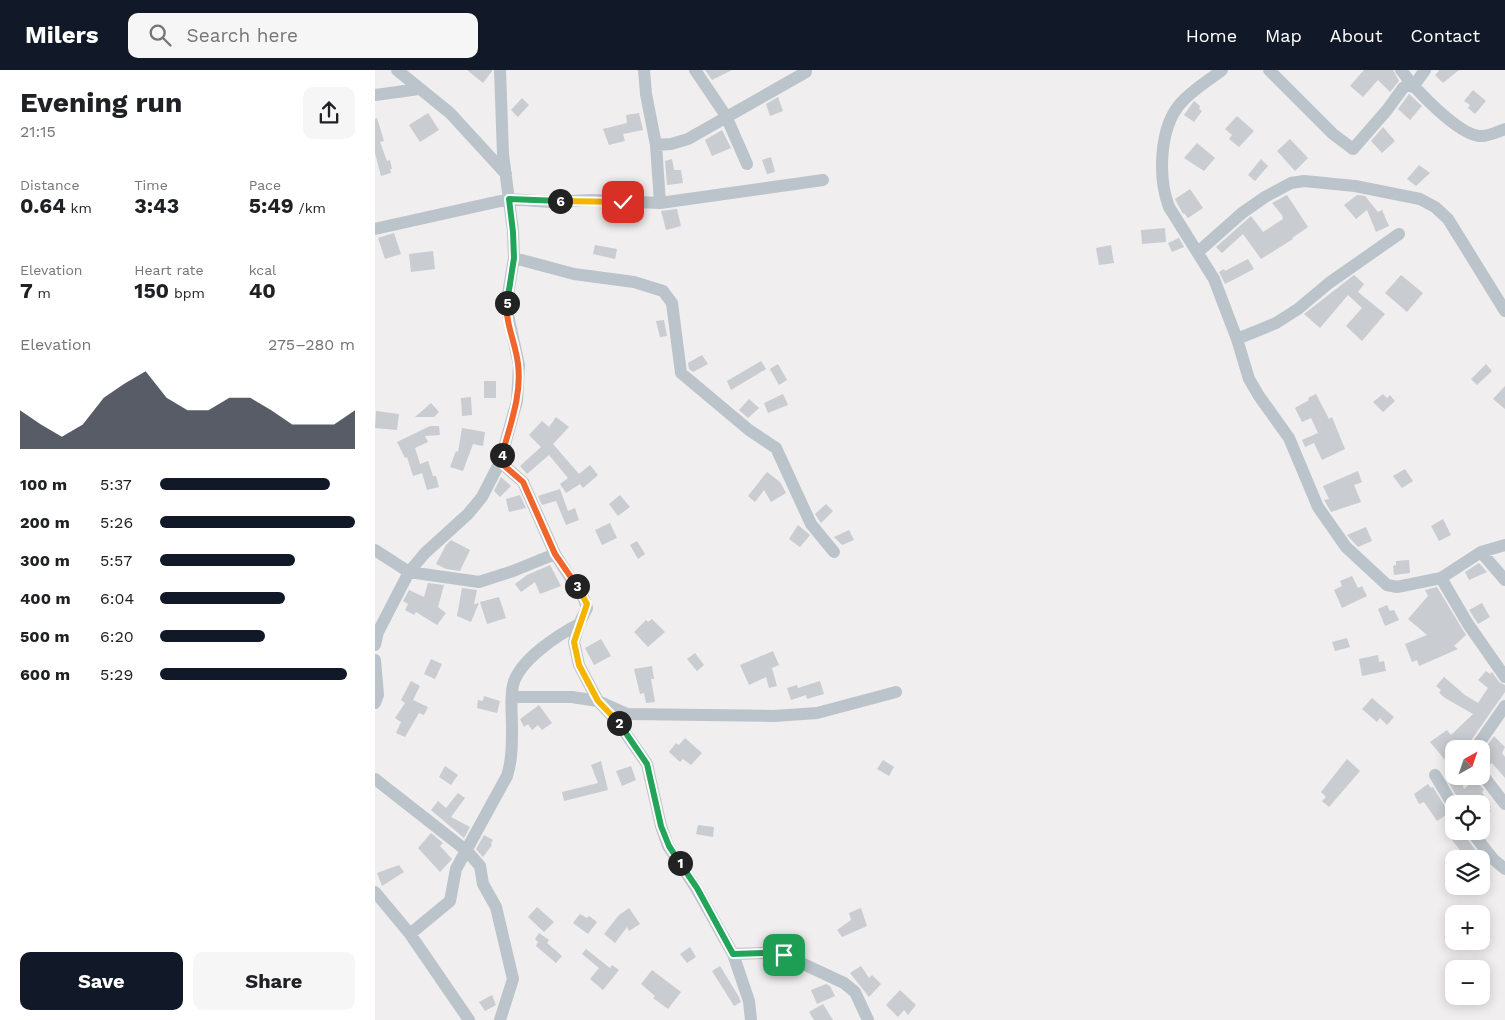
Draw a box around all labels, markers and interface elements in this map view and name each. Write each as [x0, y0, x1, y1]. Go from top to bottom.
search box [128, 13, 478, 58]
text: Milers [25, 21, 98, 49]
icon: search [146, 21, 174, 49]
text: Search here [186, 24, 298, 47]
text: Home [1186, 25, 1237, 46]
text: Map [1265, 25, 1302, 46]
text: About [1330, 25, 1382, 46]
text: Contact [1410, 25, 1480, 46]
text: Evening run [20, 86, 182, 119]
button: share [303, 87, 355, 139]
text: 21:15 [20, 122, 56, 141]
text: Distance [20, 177, 80, 193]
text: Time [134, 177, 168, 193]
text: Pace [249, 177, 281, 193]
pin [602, 181, 644, 223]
pin: 6 [547, 188, 573, 214]
icon: check [609, 188, 637, 216]
text: 0.64 [20, 193, 66, 218]
text: 3:43 [134, 193, 179, 218]
text: 5:49 [249, 193, 294, 218]
text: 6 [556, 193, 565, 209]
text: km [66, 200, 92, 216]
text: /km [294, 200, 326, 216]
text: Elevation [20, 262, 83, 278]
text: Heart rate [134, 262, 204, 278]
text: kcal [249, 262, 276, 278]
text: 7 [20, 278, 33, 303]
text: 150 [134, 278, 169, 303]
text: 40 [249, 278, 276, 303]
text: m [33, 285, 51, 301]
text: bpm [169, 285, 205, 301]
pin: 5 [495, 290, 519, 316]
text: 5 [503, 295, 512, 311]
text: Elevation [20, 335, 91, 354]
text: 275–280 m [268, 335, 355, 354]
pin: 4 [489, 442, 515, 468]
text: 4 [498, 447, 507, 463]
text: 100 m [20, 475, 67, 494]
text: 5:37 [100, 475, 132, 494]
text: 200 m [20, 513, 70, 532]
text: 5:26 [100, 513, 133, 532]
text: 300 m [20, 551, 70, 570]
text: 5:57 [100, 551, 132, 570]
pin: 3 [565, 574, 589, 598]
text: 3 [573, 578, 582, 594]
text: 400 m [20, 589, 71, 608]
text: 6:04 [100, 589, 134, 608]
text: 500 m [20, 627, 70, 646]
text: 6:20 [100, 627, 134, 646]
text: 600 m [20, 665, 70, 684]
text: 5:29 [100, 665, 133, 684]
pin: 2 [607, 710, 631, 736]
text: 2 [615, 715, 624, 731]
north arrow [1445, 740, 1490, 785]
map controls [1445, 740, 1490, 1005]
button: locate [1445, 795, 1490, 840]
pin: 1 [667, 850, 693, 876]
button: layers [1445, 850, 1490, 895]
text: 1 [677, 855, 684, 871]
button: + [1445, 905, 1490, 950]
pin [763, 934, 805, 976]
icon: arrive [770, 941, 798, 969]
button: Save [20, 952, 183, 1010]
button: Share [193, 952, 355, 1010]
button: − [1445, 960, 1490, 1005]

